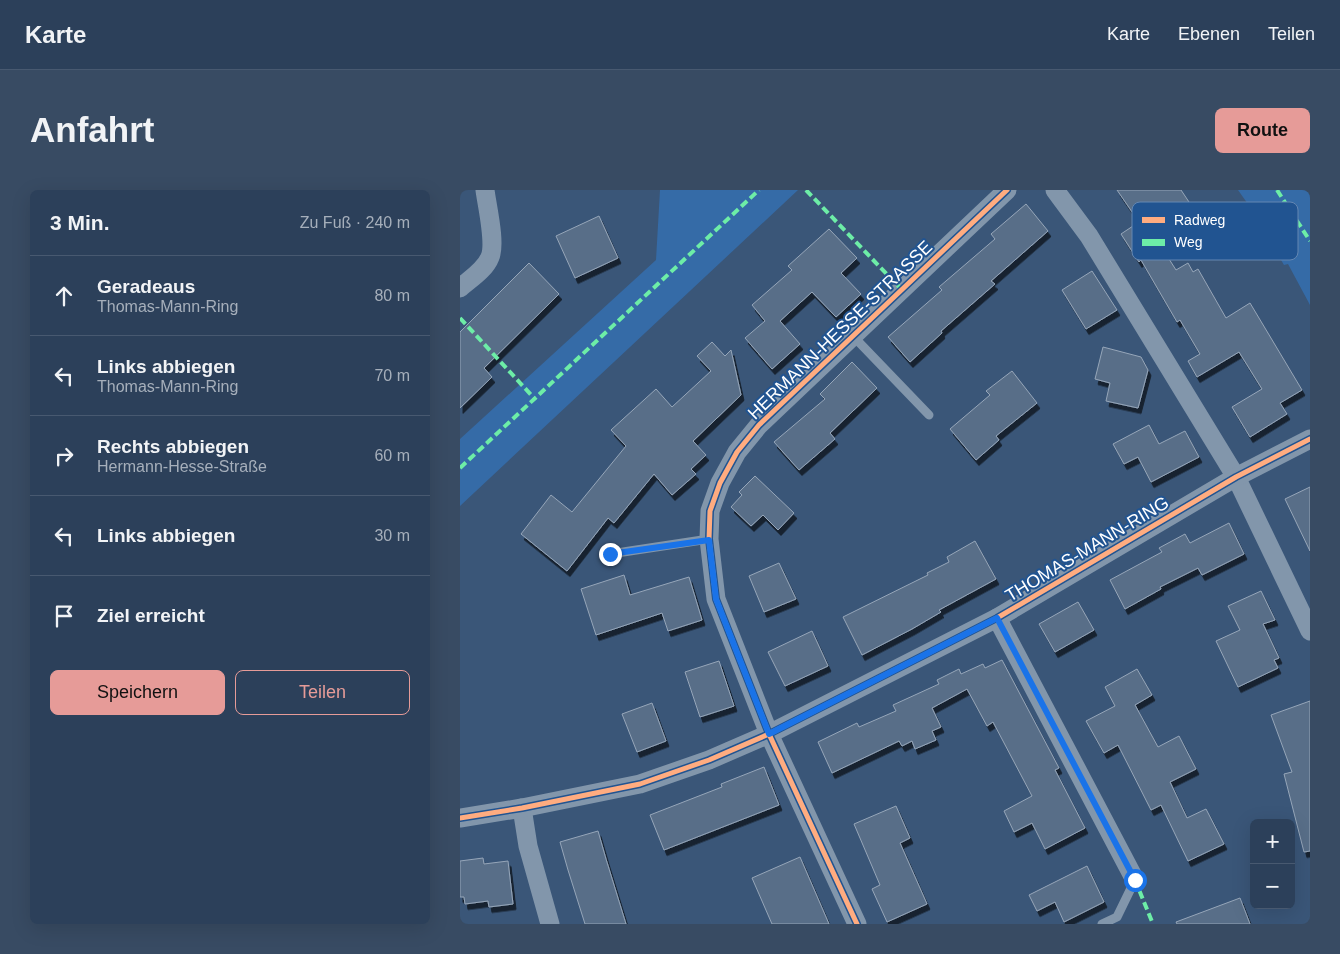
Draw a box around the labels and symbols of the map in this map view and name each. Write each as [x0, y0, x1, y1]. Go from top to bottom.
legend [1132, 202, 1298, 260]
text: Radweg [1174, 212, 1225, 228]
text: Weg [1174, 234, 1203, 250]
street label: HERMANN-HESSE-STRASSE [744, 237, 936, 423]
street label: THOMAS-MANN-RING [1002, 492, 1172, 606]
route end [599, 543, 622, 566]
route start [1124, 869, 1147, 892]

